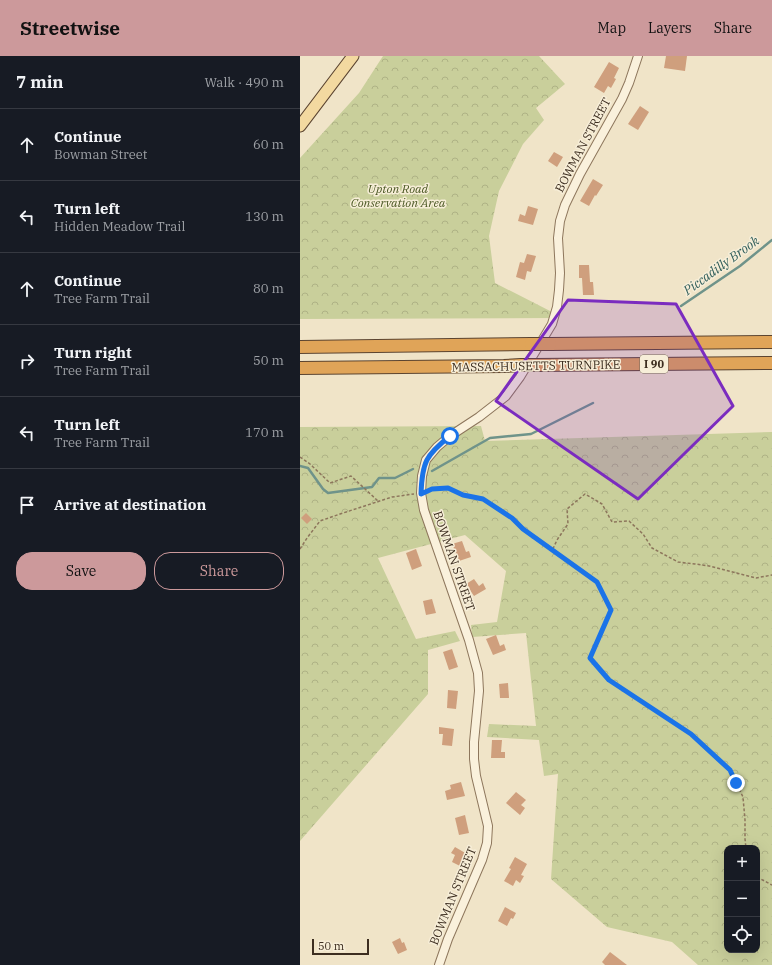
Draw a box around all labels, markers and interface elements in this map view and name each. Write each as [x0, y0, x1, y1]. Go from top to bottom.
text: Streetwise [20, 16, 120, 40]
text: Map [598, 19, 626, 37]
text: Layers [648, 19, 692, 37]
text: Share [714, 19, 752, 37]
text: 7 min [16, 71, 64, 93]
text: Walk · 490 m [205, 74, 284, 91]
street label: BOWMAN STREET [551, 95, 614, 195]
text: Continue [54, 127, 121, 146]
icon: ahead [16, 134, 38, 156]
text: 60 m [253, 136, 284, 153]
text: Bowman Street [54, 146, 147, 163]
park label: Upton Road Conservation Area [351, 181, 446, 210]
text: Turn left [54, 199, 120, 218]
icon: left [16, 206, 38, 228]
text: 130 m [245, 208, 284, 225]
text: Hidden Meadow Trail [54, 218, 185, 235]
water label: Piccadilly Brook [679, 232, 763, 299]
text: Continue [54, 271, 121, 290]
icon: ahead [16, 278, 38, 300]
text: 80 m [253, 280, 284, 297]
text: Tree Farm Trail [54, 290, 150, 307]
text: Turn right [54, 343, 132, 362]
icon: right [16, 350, 38, 372]
text: 50 m [253, 352, 284, 369]
road number: I 90 [640, 355, 668, 373]
street label: MASSACHUSETTS TURNPIKE [451, 357, 621, 374]
text: Tree Farm Trail [54, 362, 150, 379]
text: Turn left [54, 415, 120, 434]
icon: left [16, 422, 38, 444]
text: 170 m [245, 424, 284, 441]
route start [441, 427, 459, 445]
text: Tree Farm Trail [54, 434, 150, 451]
icon: arrive [16, 494, 38, 516]
text: Arrive at destination [54, 495, 206, 514]
street label: BOWMAN STREET [430, 509, 479, 613]
button: Save [16, 552, 146, 590]
button: Share [154, 552, 284, 590]
route end [727, 774, 745, 792]
street label: BOWMAN STREET [426, 844, 479, 947]
map controls [724, 845, 760, 953]
button: + [724, 845, 760, 881]
button: − [724, 881, 760, 917]
button: locate [724, 917, 760, 953]
scale bar [312, 937, 369, 956]
text: 50 m [318, 939, 344, 953]

